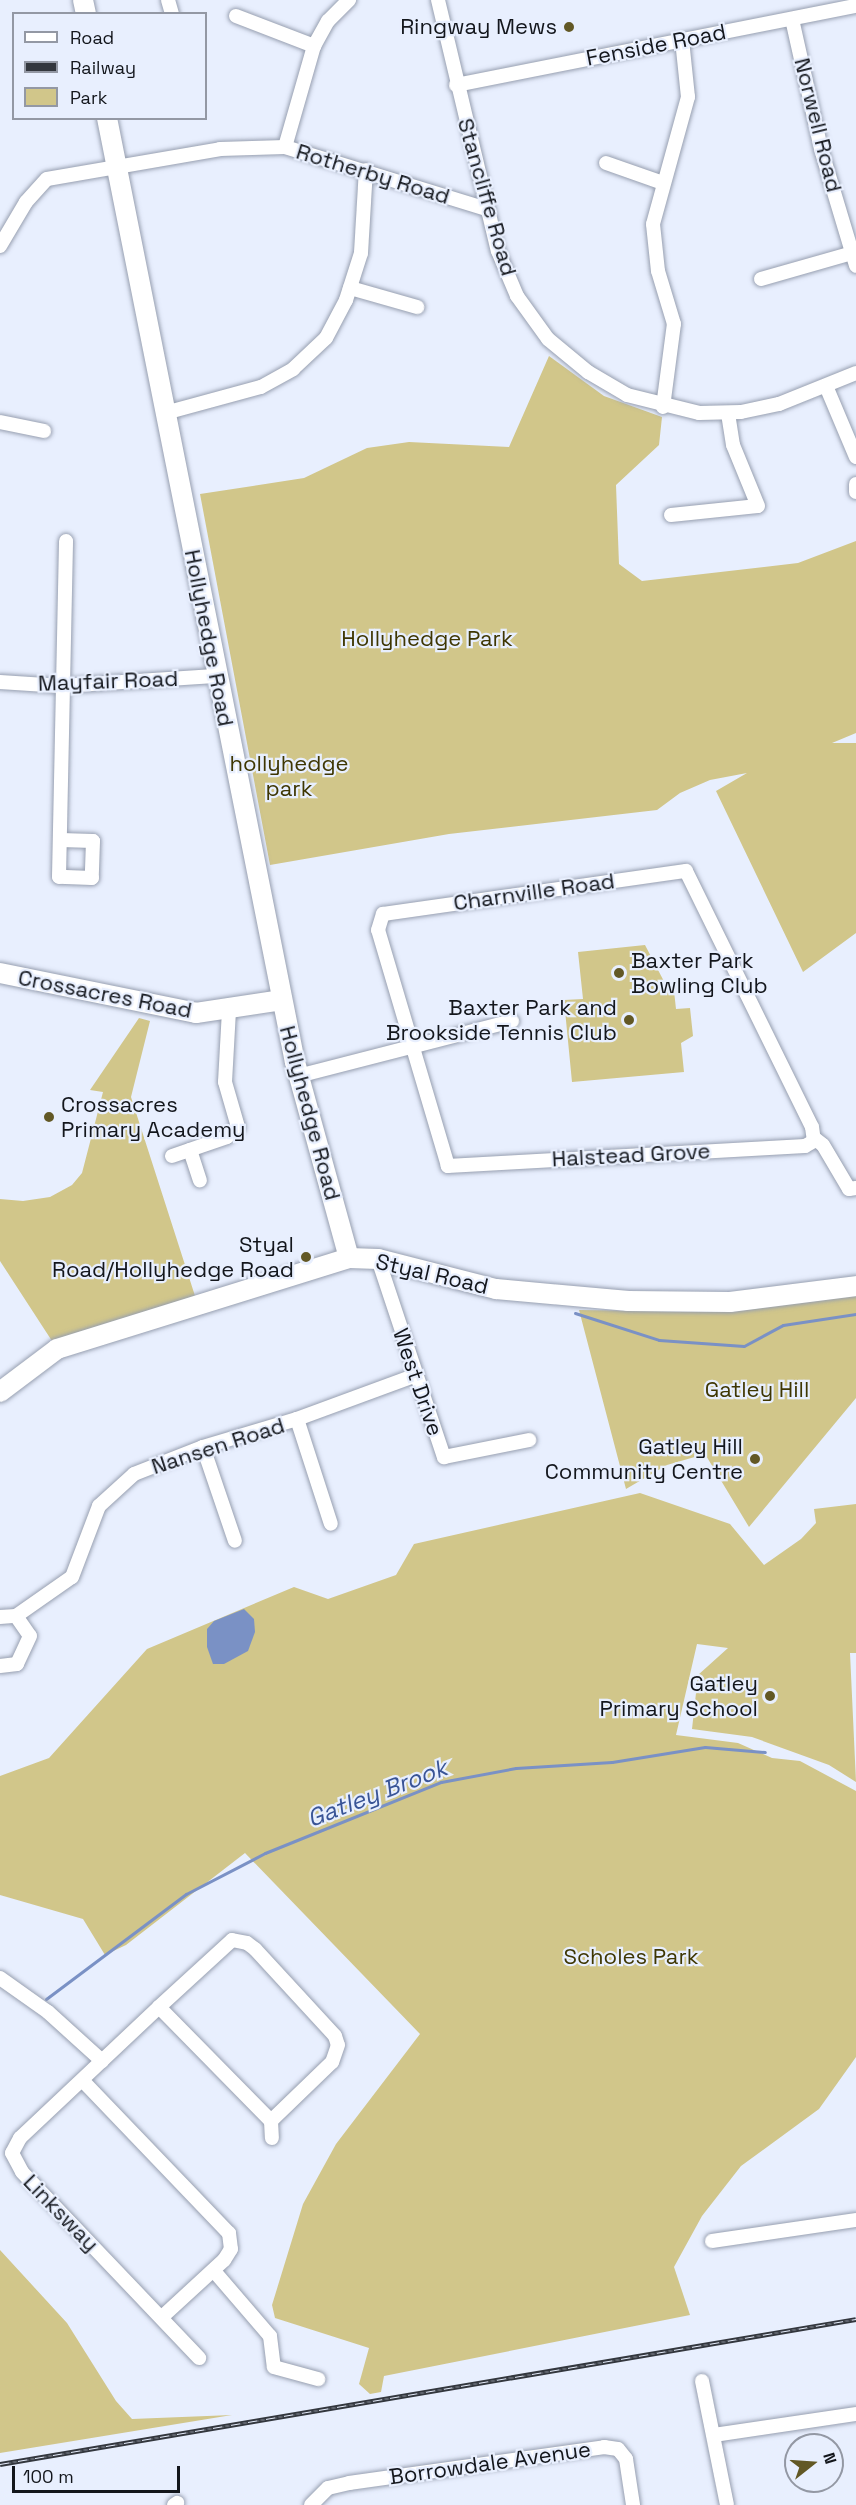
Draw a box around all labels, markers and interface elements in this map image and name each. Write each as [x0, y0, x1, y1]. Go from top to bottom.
legend [12, 12, 207, 120]
place label: Ringway Mews [400, 14, 557, 40]
street label: Fenside Road [584, 18, 728, 72]
marker: Ringway Mews [562, 20, 576, 34]
text: Road [70, 26, 114, 49]
street label: Norwell Road [789, 55, 847, 195]
text: Railway [70, 56, 136, 79]
text: Park [70, 86, 107, 109]
street label: Stancliffe Road [452, 115, 522, 279]
street label: Rotherby Road [293, 138, 453, 210]
street label: Hollyhedge Road [179, 547, 239, 729]
park label: Hollyhedge Park [341, 626, 513, 652]
street label: Mayfair Road [37, 665, 179, 697]
park label: hollyhedge park [229, 750, 349, 802]
street label: Charnville Road [452, 868, 616, 916]
place label: Baxter Park Bowling Club [631, 947, 768, 998]
street label: Crossacres Road [16, 964, 194, 1024]
marker: Baxter Park Bowling Club [612, 966, 626, 980]
place label: Baxter Park and Brookside Tennis Club [385, 994, 617, 1046]
marker: Baxter Park and Brookside Tennis Club [622, 1013, 636, 1027]
street label: Hollyhedge Road [274, 1023, 346, 1203]
place label: Crossacres Primary Academy [61, 1091, 246, 1142]
marker: Crossacres Primary Academy [42, 1110, 56, 1124]
street label: Halstead Grove [551, 1138, 711, 1172]
place label: Styal Road/Hollyhedge Road [52, 1231, 294, 1282]
street label: Styal Road [373, 1248, 491, 1300]
marker: Styal Road/Hollyhedge Road [299, 1250, 313, 1264]
street label: West Drive [387, 1325, 449, 1439]
park label: Gatley Hill [705, 1377, 809, 1403]
street label: Nansen Road [148, 1412, 288, 1480]
place label: Gatley Hill Community Centre [545, 1433, 743, 1484]
marker: Gatley Hill Community Centre [748, 1452, 762, 1466]
place label: Gatley Primary School [599, 1670, 758, 1722]
marker: Gatley Primary School [763, 1689, 777, 1703]
water label: Gatley Brook [303, 1753, 451, 1833]
park label: Scholes Park [563, 1944, 699, 1970]
street label: Linksway [18, 2169, 104, 2257]
north arrow [784, 2433, 844, 2493]
street label: Borrowdale Avenue [387, 2436, 593, 2490]
text: N [818, 2450, 841, 2466]
scale bar [15, 2454, 183, 2492]
text: 100 m [23, 2465, 74, 2488]

